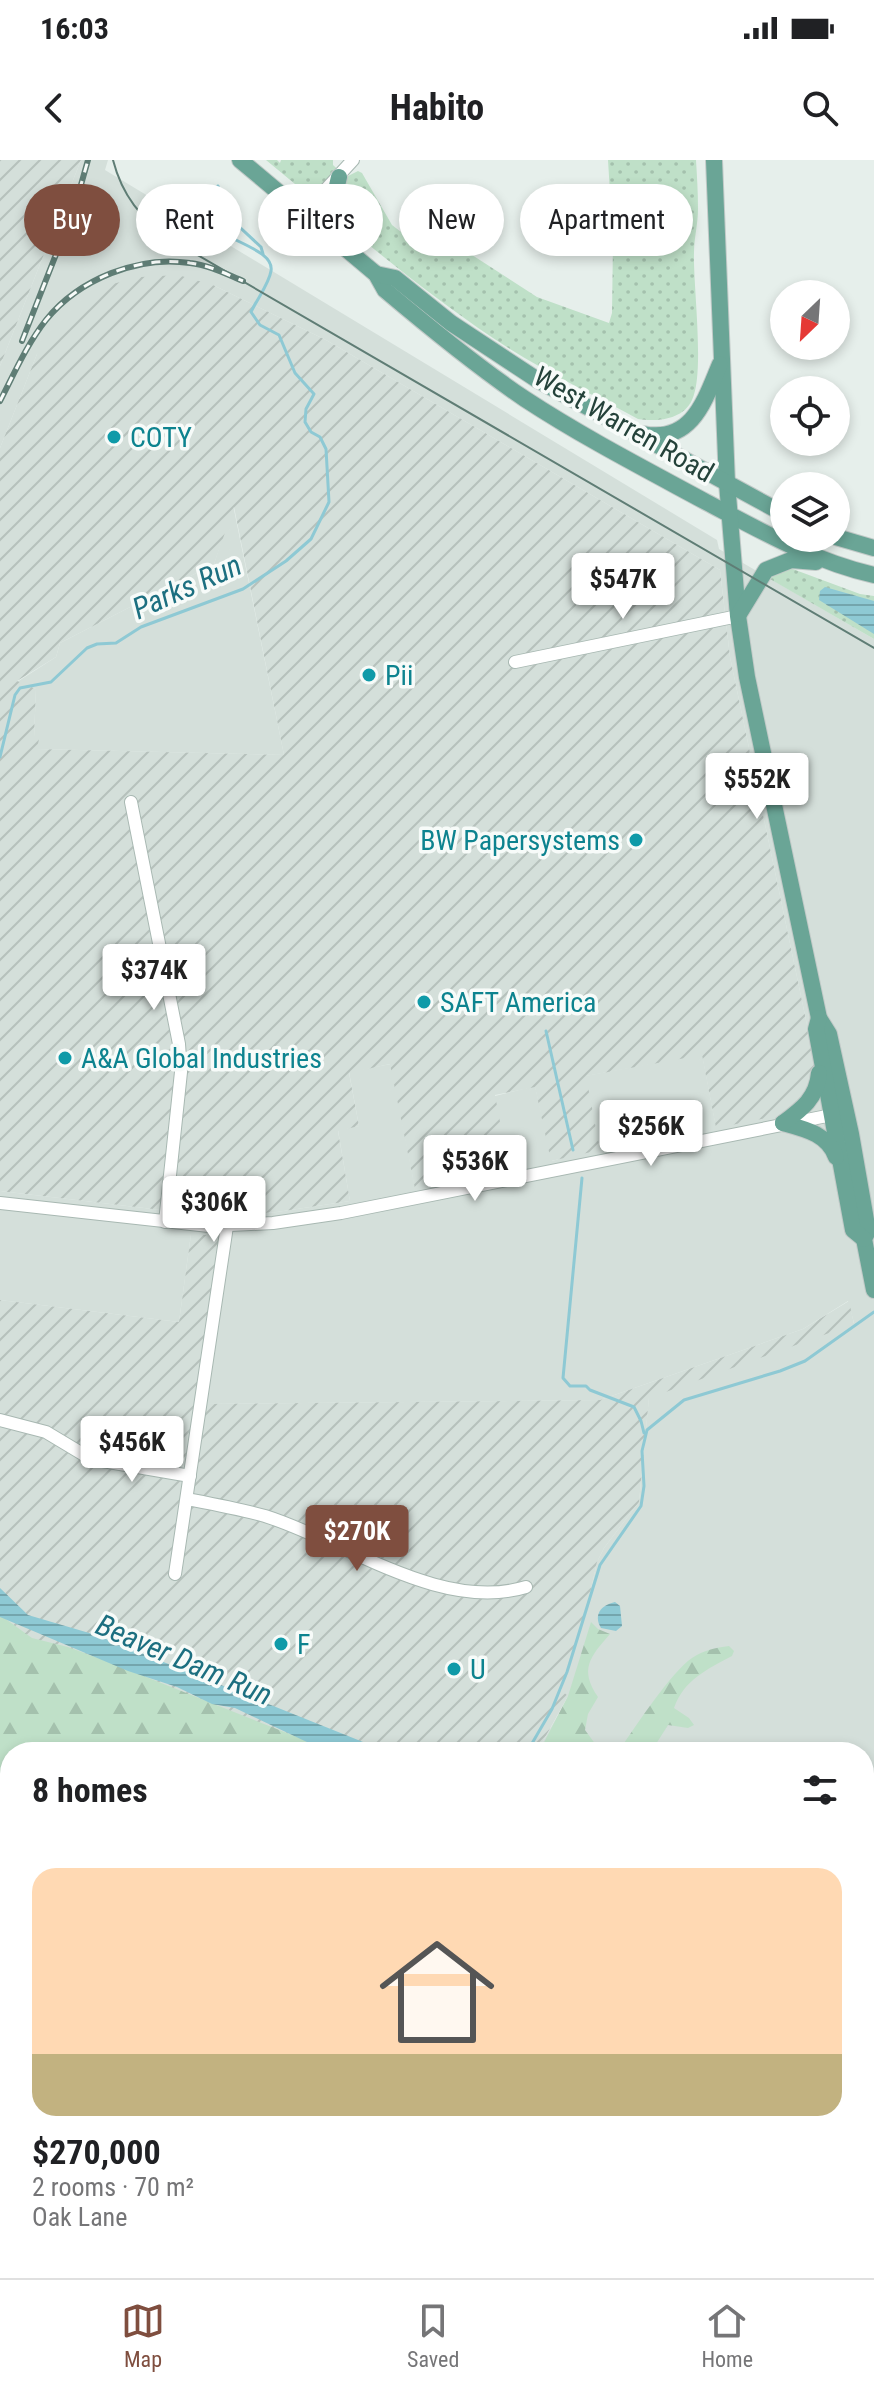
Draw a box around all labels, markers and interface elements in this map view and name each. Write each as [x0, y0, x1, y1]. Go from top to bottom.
text: 16:03 [40, 11, 109, 46]
icon: back [32, 86, 76, 130]
icon: search [798, 86, 842, 130]
text: Habito [390, 87, 484, 129]
chip: Buy [24, 184, 120, 256]
chip: Rent [136, 184, 242, 256]
chip: Filters [258, 184, 383, 256]
chip: New [399, 184, 504, 256]
chip: Apartment [520, 184, 693, 256]
north arrow [770, 280, 850, 360]
map controls [770, 280, 850, 552]
street label: West Warren Road [528, 360, 719, 489]
button: locate [770, 376, 850, 456]
place label: COTY [130, 421, 192, 454]
marker: COTY [105, 428, 123, 446]
button: layers [770, 472, 850, 552]
water label: Parks Run [127, 547, 247, 626]
pin: $547K [567, 553, 679, 621]
text: $547K [590, 564, 656, 594]
place label: Pii [385, 659, 413, 692]
marker: Pii [360, 666, 378, 684]
pin: $552K [701, 753, 813, 821]
text: $552K [724, 764, 790, 794]
place label: BW Papersystems [420, 824, 620, 857]
marker: BW Papersystems [627, 831, 645, 849]
pin: $374K [98, 944, 210, 1012]
text: $374K [121, 955, 187, 985]
place label: SAFT America [440, 986, 597, 1019]
marker: SAFT America [415, 993, 433, 1011]
place label: A&A Global Industries [81, 1042, 322, 1075]
marker: A&A Global Industries [56, 1049, 74, 1067]
pin: $256K [595, 1100, 707, 1168]
text: $256K [618, 1111, 684, 1141]
pin: $536K [419, 1135, 531, 1203]
text: $536K [442, 1146, 508, 1176]
pin: $306K [158, 1176, 270, 1244]
text: $306K [181, 1187, 247, 1217]
pin: $456K [76, 1416, 188, 1484]
text: $456K [99, 1427, 165, 1457]
pin: $270K [301, 1505, 413, 1573]
text: $270K [324, 1516, 390, 1546]
water label: Beaver Dam Run [91, 1607, 277, 1712]
place label: F [297, 1628, 310, 1661]
marker: F [272, 1635, 290, 1653]
place label: U [470, 1653, 486, 1686]
marker: U [445, 1660, 463, 1678]
icon: filters [798, 1768, 842, 1812]
text: 8 homes [32, 1770, 148, 1810]
icon: home [365, 1920, 509, 2064]
text: $270,000 [32, 2132, 161, 2172]
text: 2 rooms · 70 m² [32, 2172, 194, 2202]
text: Oak Lane [32, 2202, 127, 2232]
tab: Map [121, 2299, 165, 2372]
tab: Saved [407, 2299, 459, 2372]
tab: Home [701, 2299, 753, 2372]

